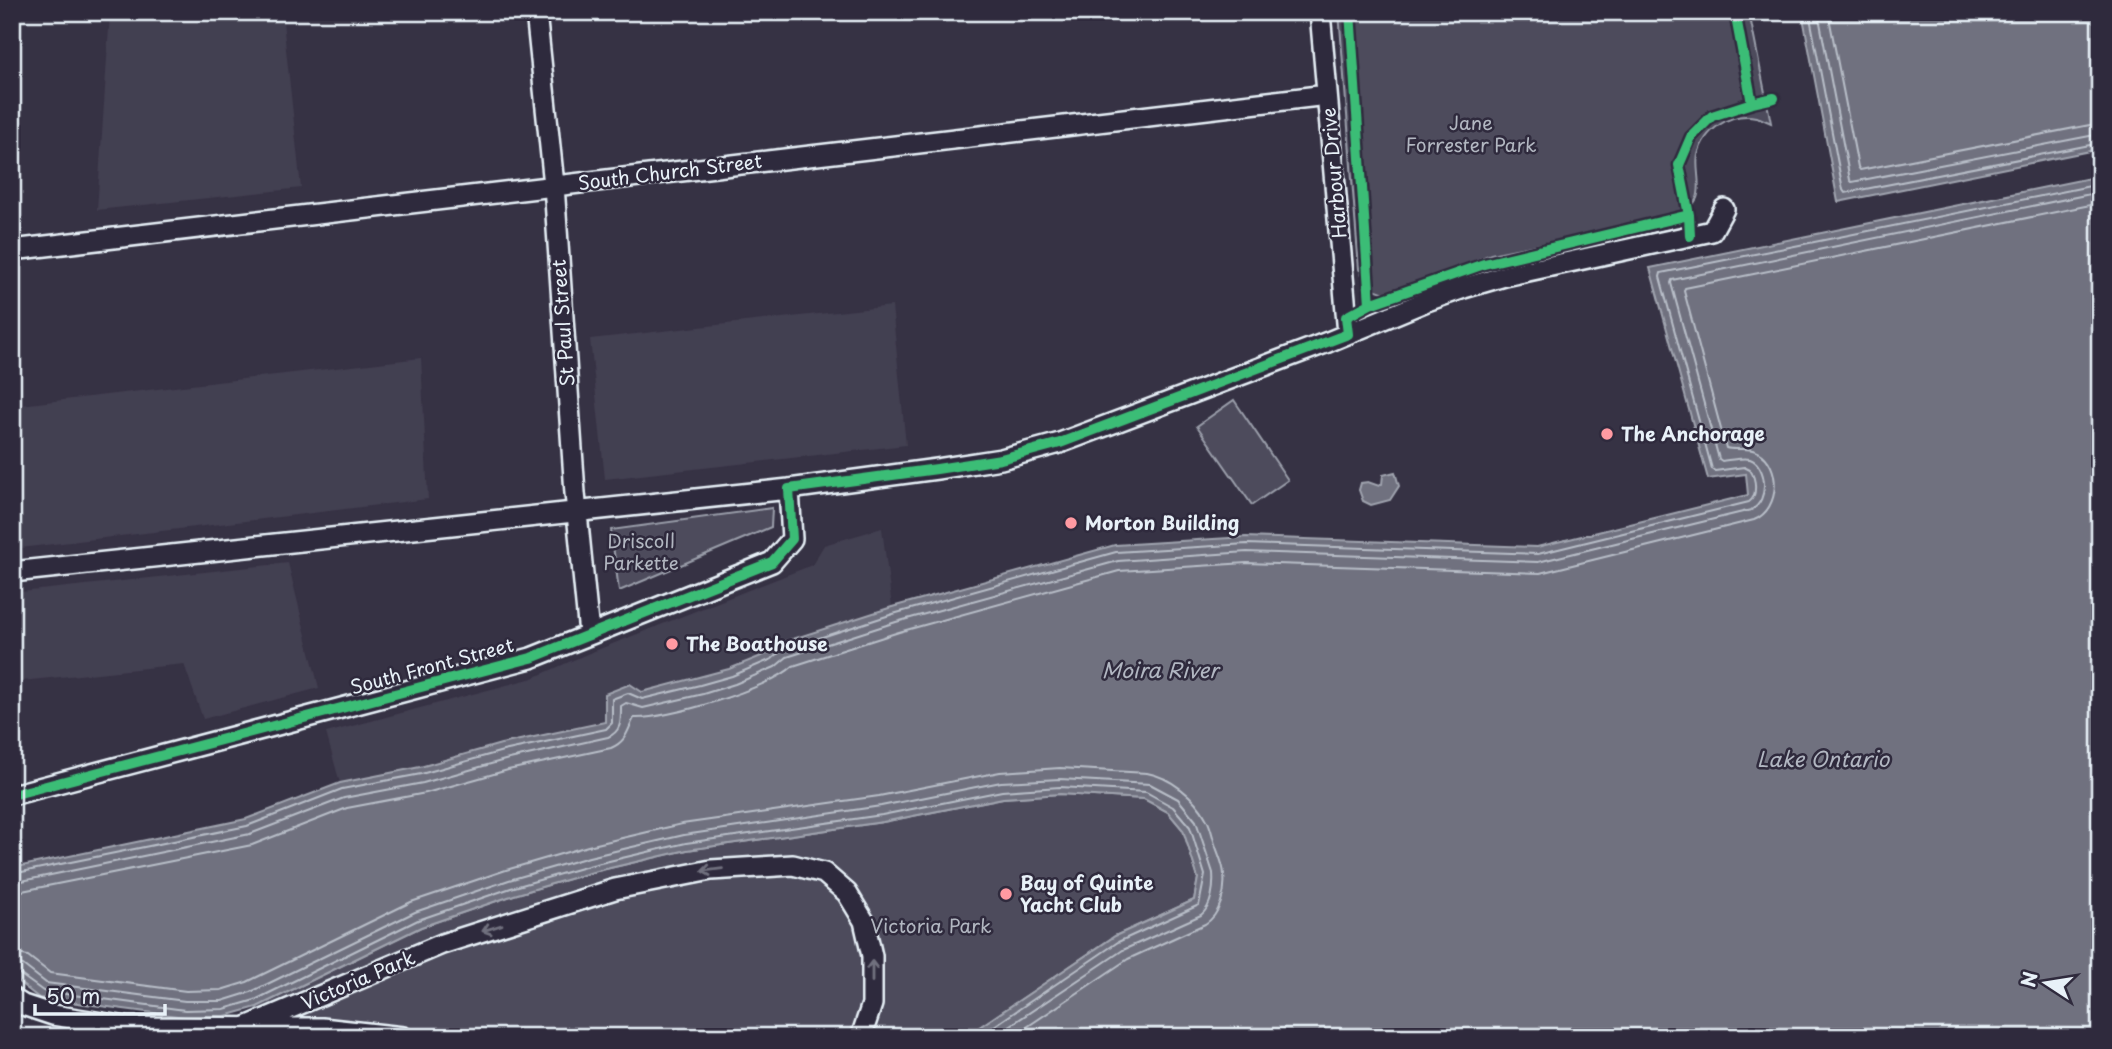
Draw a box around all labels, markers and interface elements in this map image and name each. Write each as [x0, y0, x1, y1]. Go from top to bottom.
street label: Harbour Drive [1313, 106, 1353, 240]
park label: Jane Forrester Park [1405, 108, 1537, 158]
street label: South Church Street [576, 146, 764, 196]
street label: St Paul Street [544, 258, 580, 388]
place label: The Anchorage [1621, 419, 1765, 447]
marker: The Anchorage [1599, 426, 1615, 442]
place label: Morton Building [1085, 508, 1239, 536]
marker: Morton Building [1063, 515, 1079, 531]
park label: Driscoll Parkette [603, 526, 679, 576]
place label: The Boathouse [686, 629, 828, 657]
street label: South Front Street [347, 630, 517, 700]
marker: The Boathouse [664, 636, 680, 652]
water label: Moira River [1102, 653, 1221, 685]
water label: Lake Ontario [1757, 742, 1890, 774]
one-way arrow [701, 864, 724, 877]
place label: Bay of Quinte Yacht Club [1020, 868, 1153, 918]
marker: Bay of Quinte Yacht Club [998, 886, 1014, 902]
park label: Victoria Park [870, 911, 992, 939]
one-way arrow [481, 922, 503, 935]
street label: Victoria Park [296, 942, 419, 1016]
north arrow [2010, 948, 2080, 1018]
one-way arrow [865, 959, 879, 982]
text: N [2013, 969, 2044, 990]
scale bar [35, 972, 164, 1016]
text: 50 m [46, 979, 100, 1011]

